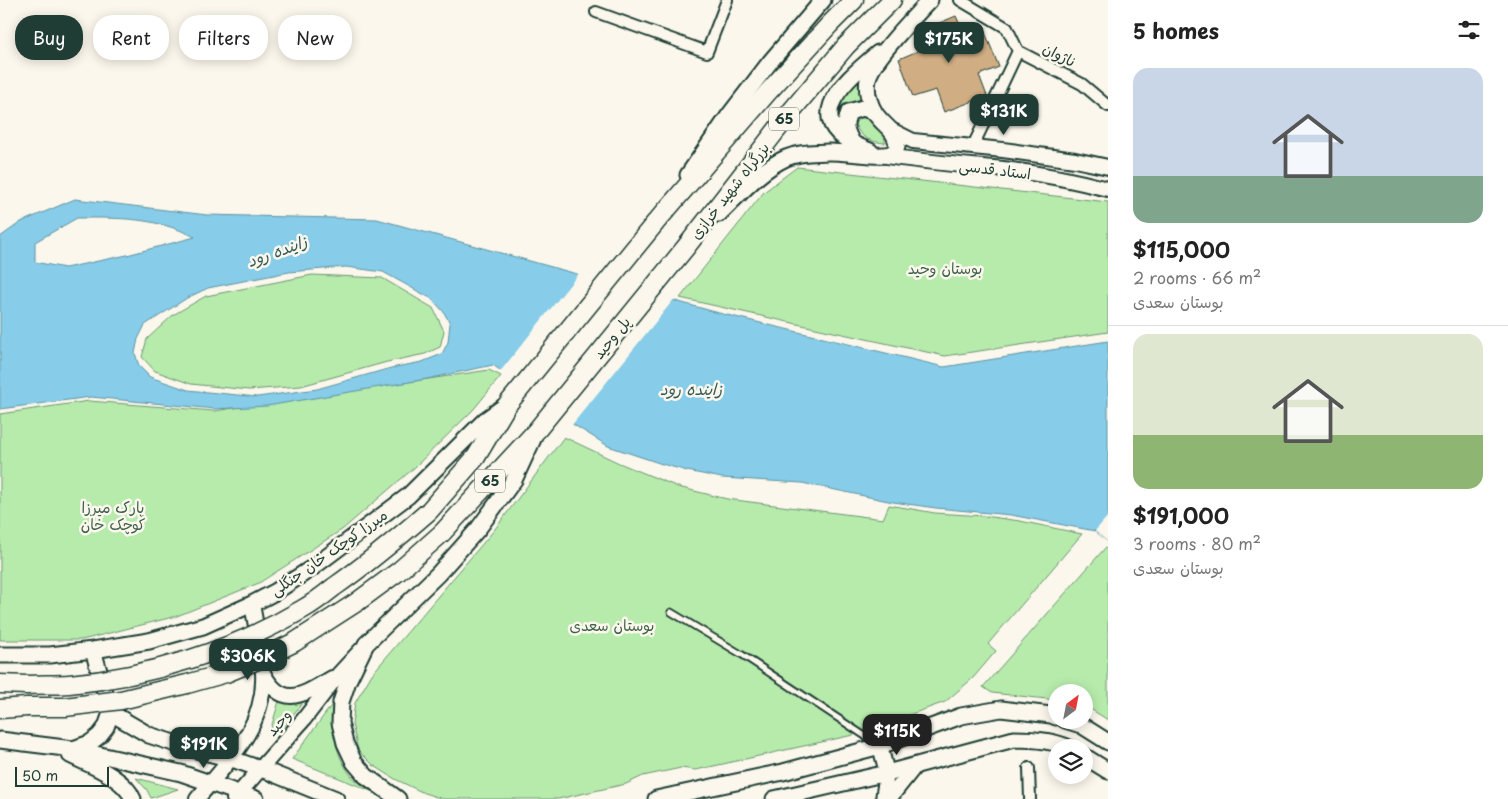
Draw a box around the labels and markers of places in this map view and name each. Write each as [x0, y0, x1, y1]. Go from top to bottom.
pin: $175K [914, 22, 984, 64]
pin: $131K [969, 94, 1039, 136]
pin: $306K [213, 638, 283, 681]
pin: $115K [862, 714, 932, 756]
pin: $191K [169, 726, 239, 769]

